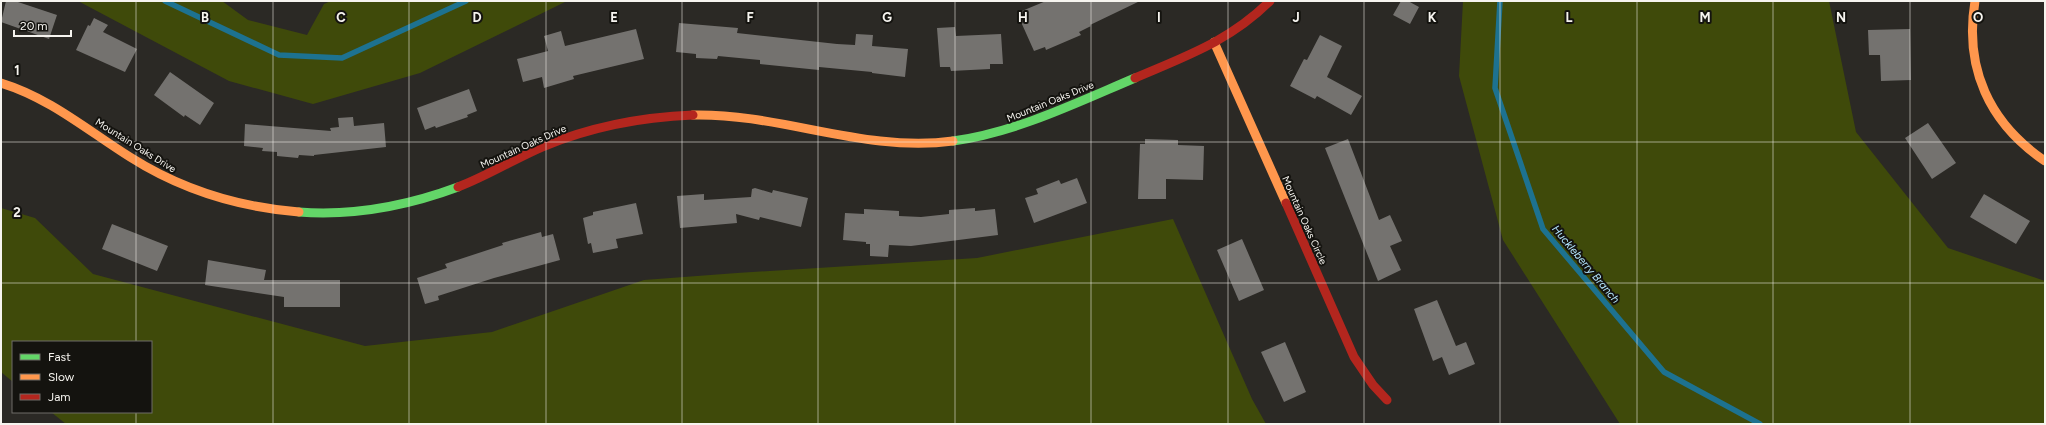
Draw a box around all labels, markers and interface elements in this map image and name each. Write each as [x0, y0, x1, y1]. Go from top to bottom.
text: B [201, 10, 209, 25]
text: C [336, 10, 346, 25]
text: D [472, 10, 482, 25]
text: E [610, 10, 618, 25]
text: F [746, 10, 754, 25]
text: G [882, 10, 892, 25]
text: H [1018, 10, 1028, 25]
text: I [1157, 10, 1161, 25]
text: J [1292, 10, 1300, 25]
text: K [1428, 10, 1437, 25]
text: L [1566, 10, 1573, 25]
text: M [1699, 10, 1711, 25]
text: N [1836, 10, 1846, 25]
text: O [1973, 10, 1983, 25]
scale bar [14, 12, 71, 38]
text: 20 m [20, 19, 48, 33]
text: 1 [14, 63, 20, 78]
street label: Mountain Oaks Drive [1005, 78, 1096, 125]
street label: Mountain Oaks Drive [93, 115, 179, 176]
street label: Mountain Oaks Drive [478, 121, 569, 171]
street label: Mountain Oaks Circle [1279, 174, 1330, 267]
text: 2 [13, 205, 21, 220]
water label: Huckleberry Branch [1549, 223, 1622, 306]
legend [12, 341, 152, 413]
text: Fast [48, 350, 71, 364]
text: Slow [48, 370, 75, 384]
text: Jam [48, 390, 71, 404]

